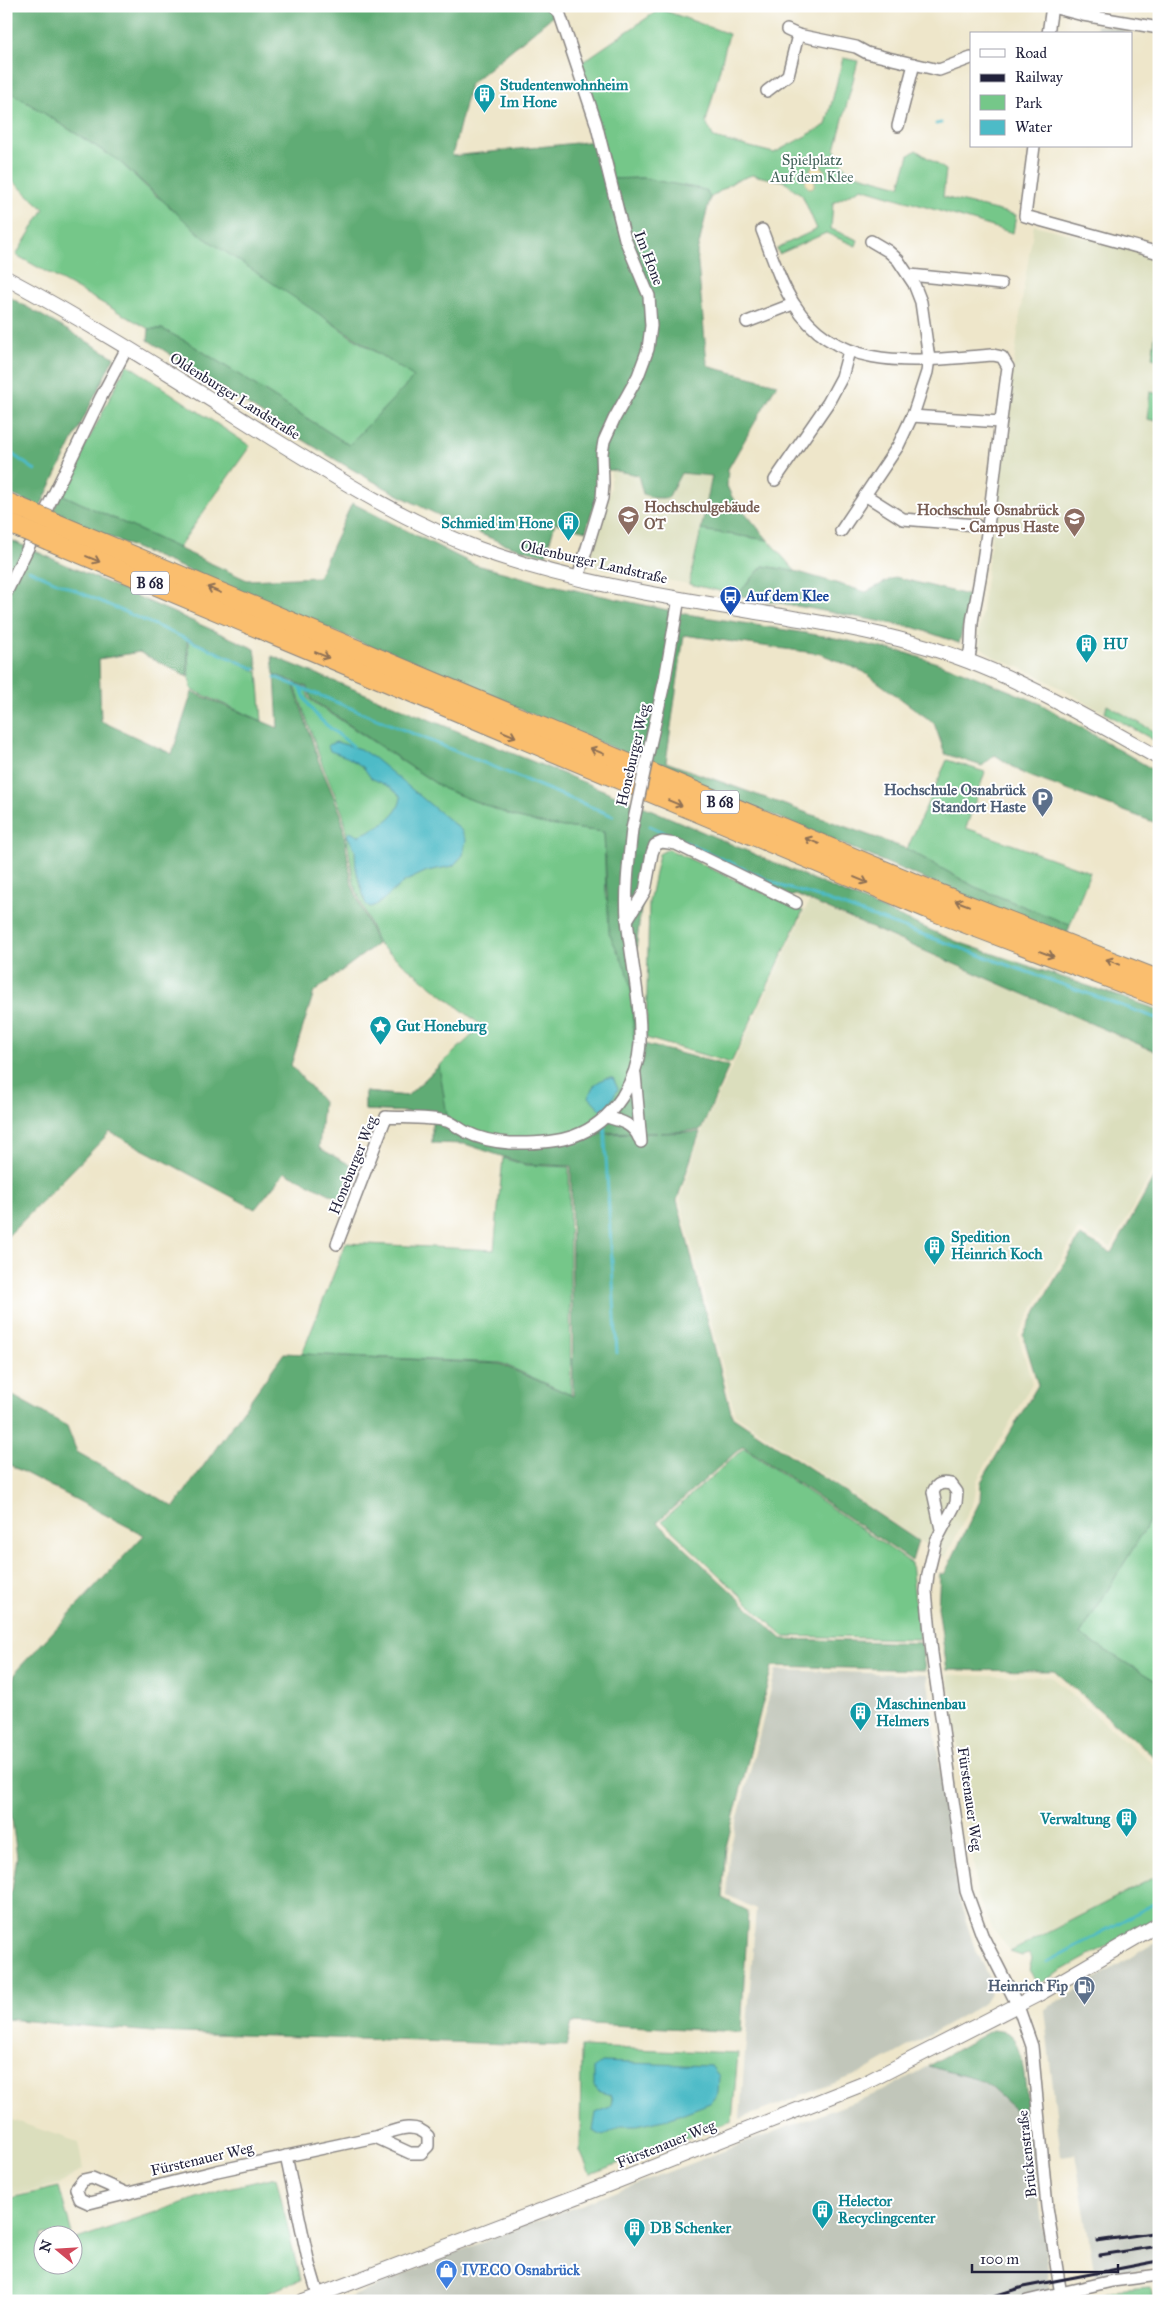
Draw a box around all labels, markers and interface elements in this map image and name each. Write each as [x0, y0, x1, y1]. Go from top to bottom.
legend [970, 32, 1132, 148]
text: Road [1015, 44, 1047, 62]
text: Railway [1015, 68, 1064, 86]
place label: Studentenwohnheim Im Hone [500, 76, 629, 111]
building icon: Studentenwohnheim Im Hone [472, 82, 496, 113]
text: Park [1015, 94, 1042, 112]
text: Water [1015, 118, 1052, 136]
park label: Spielplatz Auf dem Klee [770, 151, 853, 186]
street label: Im Hone [630, 228, 668, 288]
street label: Oldenburger Landstraße [167, 349, 303, 443]
place label: Hochschulgebäude OT [644, 498, 761, 533]
place label: Hochschule Osnabrück - Campus Haste [917, 501, 1060, 537]
school or university icon: Hochschulgebäude OT [616, 504, 640, 535]
school or university icon: Hochschule Osnabrück - Campus Haste [1063, 507, 1087, 538]
building icon: Schmied im Hone [557, 511, 581, 542]
place label: Schmied im Hone [441, 514, 554, 532]
street label: Oldenburger Landstraße [519, 536, 669, 588]
one-way arrow [85, 554, 100, 564]
road number: B 68 [131, 572, 169, 594]
one-way arrow [207, 584, 222, 594]
bus stop icon: Auf dem Klee [718, 584, 742, 615]
place label: Auf dem Klee [745, 587, 830, 605]
building icon: HU [1075, 632, 1099, 663]
place label: HU [1103, 635, 1129, 653]
one-way arrow [314, 650, 329, 660]
street label: Honeburger Weg [612, 701, 654, 808]
one-way arrow [501, 729, 516, 739]
one-way arrow [590, 746, 605, 756]
place label: Hochschule Osnabrück Standort Haste [884, 781, 1027, 816]
parking icon: Hochschule Osnabrück Standort Haste [1030, 787, 1054, 818]
road number: B 68 [701, 790, 739, 814]
one-way arrow [667, 799, 682, 809]
one-way arrow [805, 835, 820, 845]
one-way arrow [853, 876, 868, 886]
one-way arrow [955, 897, 970, 907]
one-way arrow [1038, 950, 1054, 959]
one-way arrow [1106, 957, 1122, 966]
place icon: Gut Honeburg [368, 1014, 392, 1045]
place label: Gut Honeburg [396, 1017, 487, 1036]
street label: Honeburger Weg [325, 1112, 381, 1217]
place label: Spedition Heinrich Koch [951, 1228, 1043, 1263]
building icon: Spedition Heinrich Koch [923, 1234, 947, 1265]
place label: Maschinenbau Helmers [876, 1695, 966, 1730]
building icon: Maschinenbau Helmers [848, 1701, 872, 1732]
street label: Fürstenauer Weg [954, 1746, 986, 1853]
building icon: Verwaltung [1114, 1807, 1138, 1838]
place label: Verwaltung [1039, 1810, 1111, 1829]
fuel station icon: Heinrich Fip [1072, 1974, 1096, 2005]
place label: Heinrich Fip [988, 1977, 1068, 1996]
street label: Brückenstraße [1013, 2109, 1041, 2199]
street label: Fürstenauer Weg [614, 2116, 719, 2172]
street label: Fürstenauer Weg [149, 2138, 256, 2180]
place label: Helector Recyclingcenter [838, 2192, 936, 2228]
building icon: Helector Recyclingcenter [810, 2198, 834, 2229]
building icon: DB Schenker [622, 2216, 646, 2247]
place label: DB Schenker [650, 2219, 732, 2237]
north arrow [32, 2224, 82, 2274]
text: N [36, 2238, 56, 2254]
scale bar [972, 2242, 1119, 2274]
text: 100 m [980, 2250, 1020, 2268]
shop icon: IVECO Osnabrück [434, 2258, 458, 2289]
place label: IVECO Osnabrück [462, 2261, 581, 2279]

